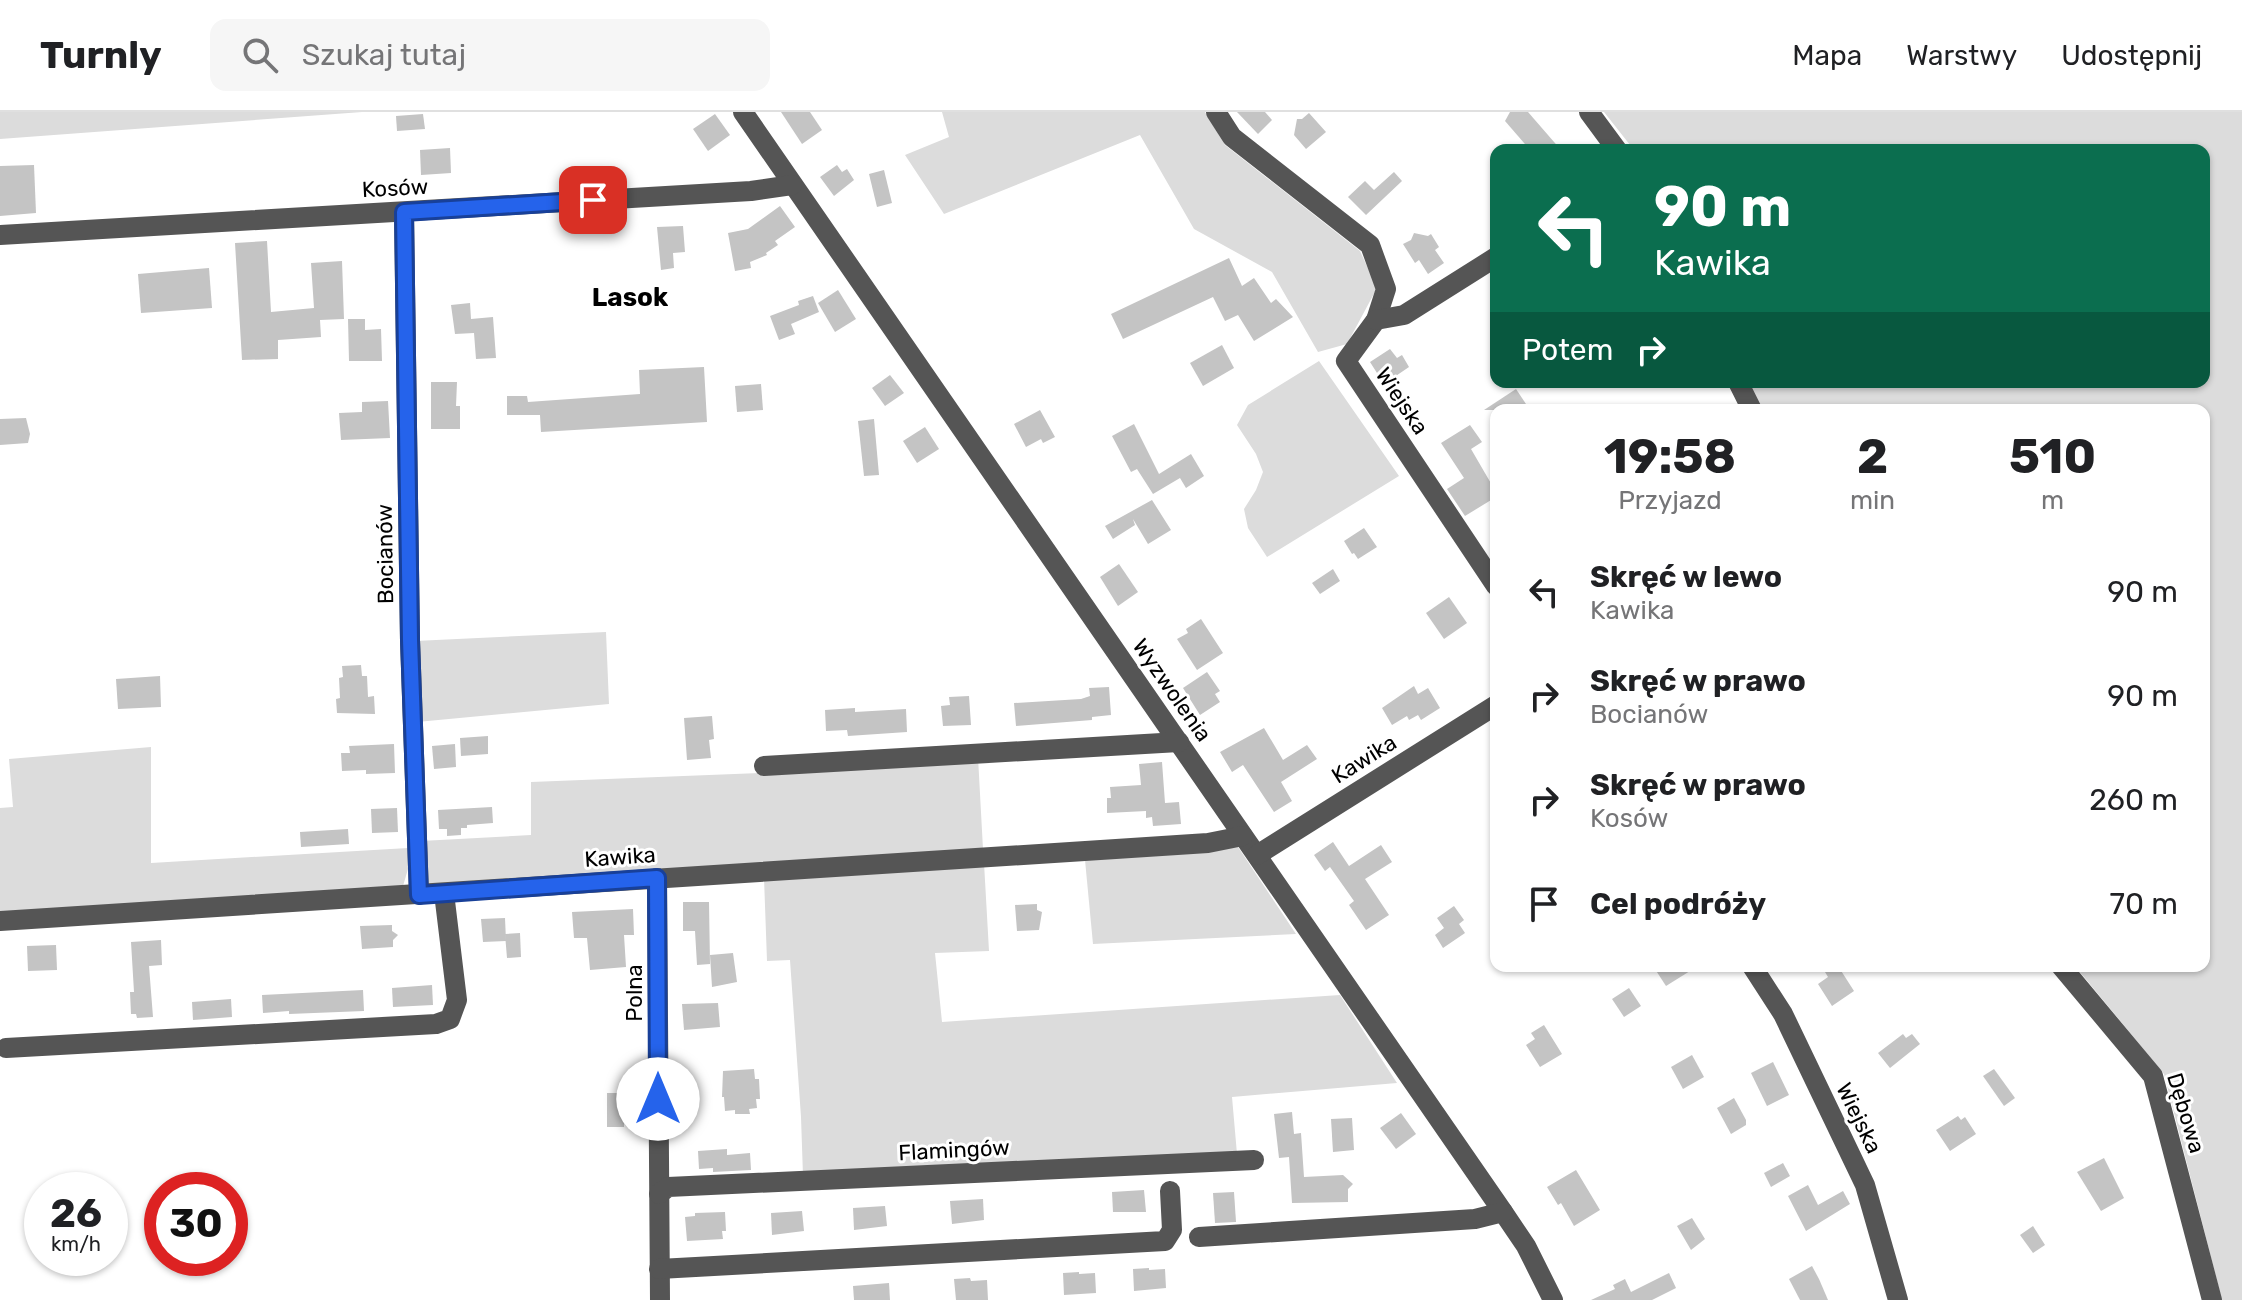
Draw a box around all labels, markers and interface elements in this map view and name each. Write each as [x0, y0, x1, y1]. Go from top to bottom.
search box [210, 19, 770, 91]
text: Turnly [40, 32, 162, 78]
icon: search [238, 33, 282, 77]
text: Szukaj tutaj [302, 37, 466, 73]
text: Mapa [1792, 39, 1862, 72]
text: Warstwy [1906, 39, 2017, 72]
text: Udostępnij [2061, 39, 2202, 72]
pin [559, 166, 627, 234]
street label: Kosów [361, 173, 429, 203]
text: 90 m [1654, 174, 1791, 240]
icon: left [1522, 176, 1626, 280]
icon: arrive [571, 178, 615, 222]
text: Kawika [1654, 241, 1771, 284]
district label: Lasok [592, 282, 669, 313]
icon: right [1629, 328, 1673, 372]
text: Potem [1522, 332, 1613, 368]
street label: Wiejska [1370, 362, 1434, 440]
text: 19:58 [1604, 428, 1736, 485]
text: 2 [1857, 428, 1888, 485]
text: 510 [2009, 428, 2096, 485]
text: Przyjazd [1618, 485, 1722, 516]
text: min [1850, 485, 1895, 516]
text: m [2041, 485, 2064, 516]
street label: Bocianów [371, 504, 399, 604]
text: Skręć w lewo [1590, 559, 1782, 595]
icon: left [1522, 570, 1566, 614]
text: 90 m [2107, 574, 2178, 610]
text: Kawika [1590, 595, 1674, 626]
street label: Wyzwolenia [1127, 633, 1217, 747]
text: Skręć w prawo [1590, 663, 1806, 699]
icon: right [1522, 674, 1566, 718]
text: 90 m [2107, 678, 2178, 714]
text: Bocianów [1590, 699, 1708, 730]
street label: Kawika [1327, 729, 1401, 789]
text: Skręć w prawo [1590, 767, 1806, 803]
icon: right [1522, 778, 1566, 822]
text: 260 m [2089, 782, 2178, 818]
text: Kosów [1590, 803, 1668, 834]
street label: Kawika [583, 841, 657, 873]
icon: arrive [1522, 882, 1566, 926]
text: Cel podróży [1590, 886, 1766, 922]
text: 70 m [2110, 886, 2178, 922]
street label: Polna [621, 964, 648, 1022]
position arrow [616, 1057, 700, 1141]
street label: Dębowa [2161, 1070, 2211, 1156]
street label: Wiejska [1830, 1078, 1888, 1158]
street label: Flamingów [898, 1134, 1010, 1166]
speed limit sign: 30 [144, 1172, 248, 1276]
text: 26 [50, 1190, 102, 1237]
text: km/h [51, 1232, 101, 1256]

